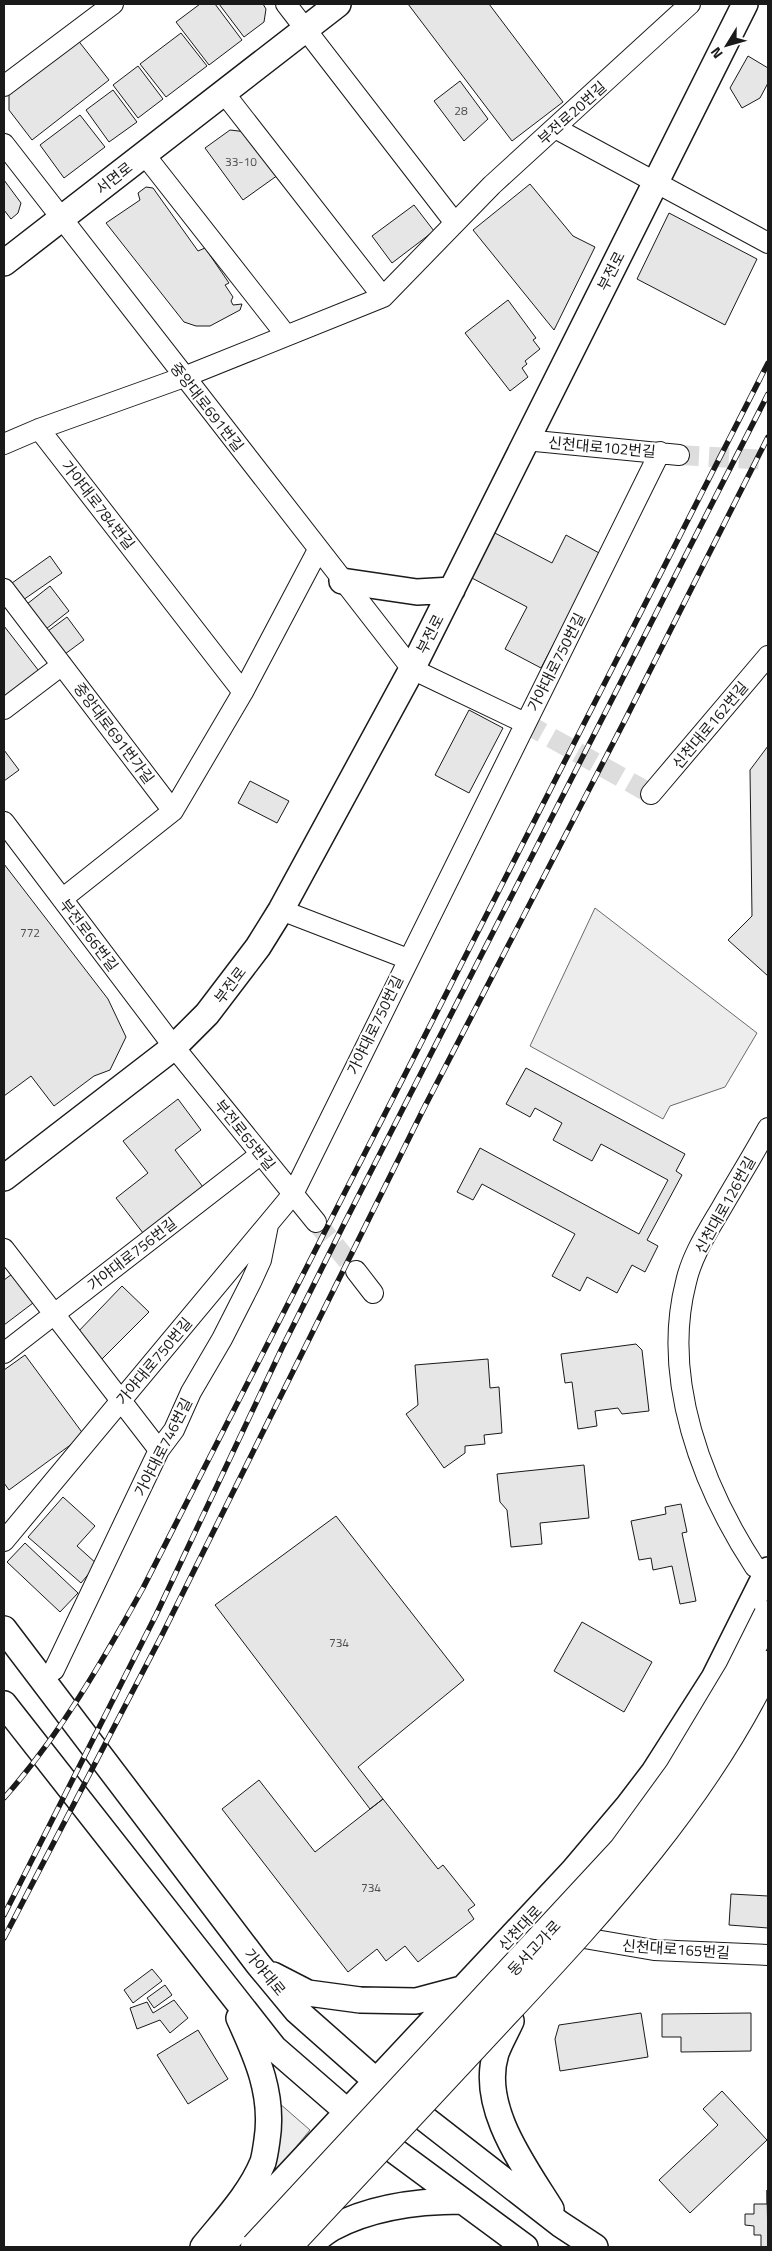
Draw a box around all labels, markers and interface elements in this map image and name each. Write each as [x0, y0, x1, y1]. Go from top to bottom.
north arrow [702, 20, 752, 70]
text: N [705, 43, 728, 63]
street label: 부전로20번길 [532, 76, 612, 150]
house number: 28 [454, 101, 468, 120]
house number: 33-10 [225, 152, 257, 171]
street label: 서면로 [91, 156, 137, 200]
street label: 부전로 [591, 247, 631, 295]
street label: 중앙대로691번길 [165, 357, 249, 457]
street label: 신천대로102번길 [547, 431, 657, 463]
street label: 가야대로784번길 [56, 455, 140, 555]
street label: 가야대로750번길 [521, 609, 591, 715]
street label: 부전로 [410, 610, 450, 658]
street label: 신천대로162번길 [666, 676, 754, 774]
street label: 중앙대로691번가길 [68, 677, 160, 789]
street label: 부전로66번길 [54, 894, 124, 976]
house number: 772 [20, 923, 40, 942]
street label: 부전로 [208, 962, 252, 1008]
street label: 가야대로750번길 [341, 971, 409, 1079]
street label: 부전로65번길 [209, 1094, 281, 1176]
street label: 신천대로126번길 [689, 1152, 761, 1258]
street label: 가야대로756번길 [82, 1212, 182, 1296]
street label: 가야대로750번길 [110, 1312, 198, 1410]
street label: 가야대로746번길 [128, 1394, 198, 1500]
house number: 734 [329, 1633, 349, 1652]
house number: 734 [361, 1878, 381, 1897]
street label: 신천대로 [493, 1900, 547, 1956]
street label: 동서고가로 [502, 1915, 566, 1981]
street label: 신천대로165번길 [621, 1934, 731, 1964]
street label: 가야대로 [239, 1943, 291, 2001]

